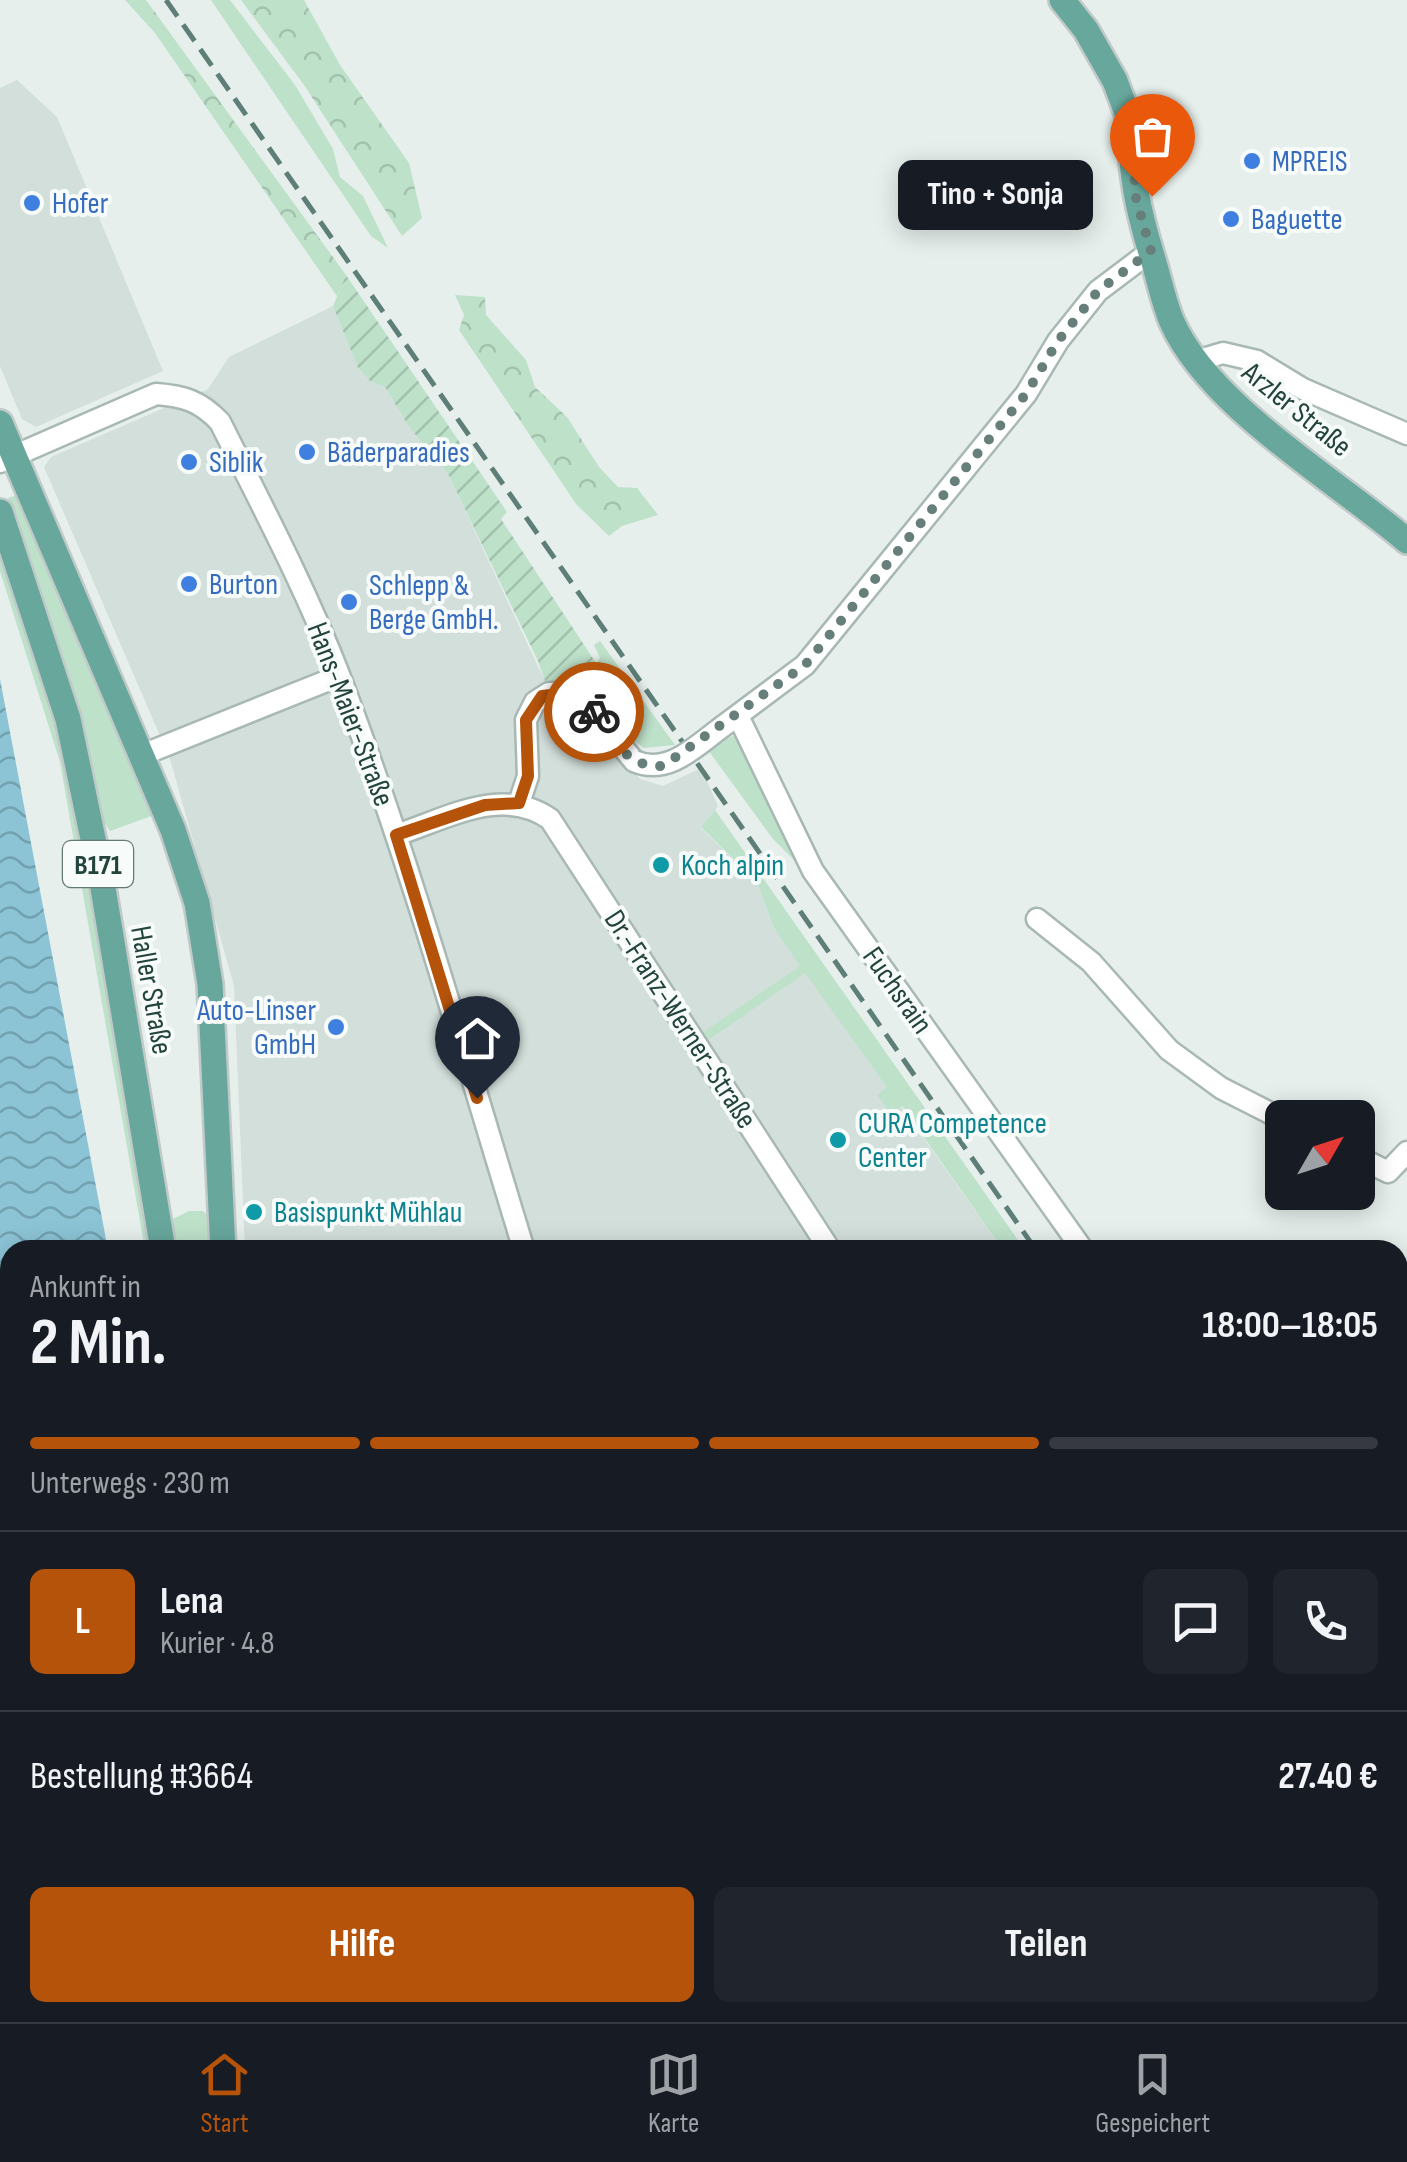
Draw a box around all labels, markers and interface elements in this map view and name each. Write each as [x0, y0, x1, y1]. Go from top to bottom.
pin [1110, 94, 1195, 197]
icon: bag [1125, 109, 1180, 164]
place label: MPREIS [1272, 144, 1348, 180]
marker: MPREIS [1241, 150, 1263, 172]
callout: Tino + Sonja [897, 161, 1092, 231]
text: Tino + Sonja [927, 175, 1064, 214]
place label: Hofer [52, 186, 109, 222]
marker: Hofer [21, 192, 43, 214]
place label: Baguette [1251, 202, 1343, 238]
marker: Baguette [1220, 208, 1242, 230]
street label: Arzler Straße [1234, 354, 1358, 465]
place label: Bäderparadies [327, 435, 470, 471]
marker: Bäderparadies [296, 441, 318, 463]
place label: Siblik [209, 445, 264, 481]
marker: Siblik [178, 451, 200, 473]
place label: Burton [209, 567, 278, 603]
place label: Schlepp & Berge GmbH. [369, 568, 499, 638]
marker: Burton [178, 573, 200, 595]
marker: Schlepp & Berge GmbH. [338, 591, 360, 613]
street label: Hans-Maier-Straße [298, 617, 402, 811]
courier [544, 662, 644, 762]
icon: bike [567, 685, 622, 740]
road number: B171 [63, 841, 133, 887]
place label: Koch alpin [681, 848, 784, 884]
marker: Koch alpin [650, 854, 672, 876]
street label: Dr.-Franz-Werner-Straße [596, 903, 764, 1136]
street label: Haller Straße [122, 923, 180, 1057]
street label: Fuchsrain [854, 940, 940, 1041]
place label: Auto-Linser GmbH [196, 993, 316, 1063]
pin [435, 996, 520, 1099]
icon: home [450, 1011, 505, 1066]
marker: Auto-Linser GmbH [325, 1016, 347, 1038]
north arrow [1265, 1100, 1375, 1210]
map controls [1265, 1100, 1375, 1210]
place label: CURA Competence Center [858, 1106, 1047, 1176]
marker: CURA Competence Center [827, 1129, 849, 1151]
place label: Basispunkt Mühlau [274, 1195, 462, 1231]
marker: Basispunkt Mühlau [243, 1201, 265, 1223]
text: Ankunft in [30, 1268, 141, 1307]
text: 18:00–18:05 [1202, 1303, 1378, 1348]
text: 2 Min. [30, 1305, 167, 1383]
text: Unterwegs · 230 m [30, 1464, 230, 1503]
button: chat [1143, 1569, 1248, 1674]
button: phone [1273, 1569, 1378, 1674]
text: Lena [160, 1579, 223, 1624]
text: L [75, 1599, 90, 1644]
text: Kurier · 4.8 [160, 1624, 274, 1663]
text: Bestellung #3664 [30, 1754, 253, 1799]
text: 27.40 € [1278, 1754, 1378, 1799]
button: Hilfe [30, 1887, 694, 2002]
button: Teilen [714, 1887, 1378, 2002]
tab: Start [197, 2047, 252, 2140]
tab: Karte [646, 2047, 701, 2140]
tab: Gespeichert [1095, 2047, 1210, 2140]

